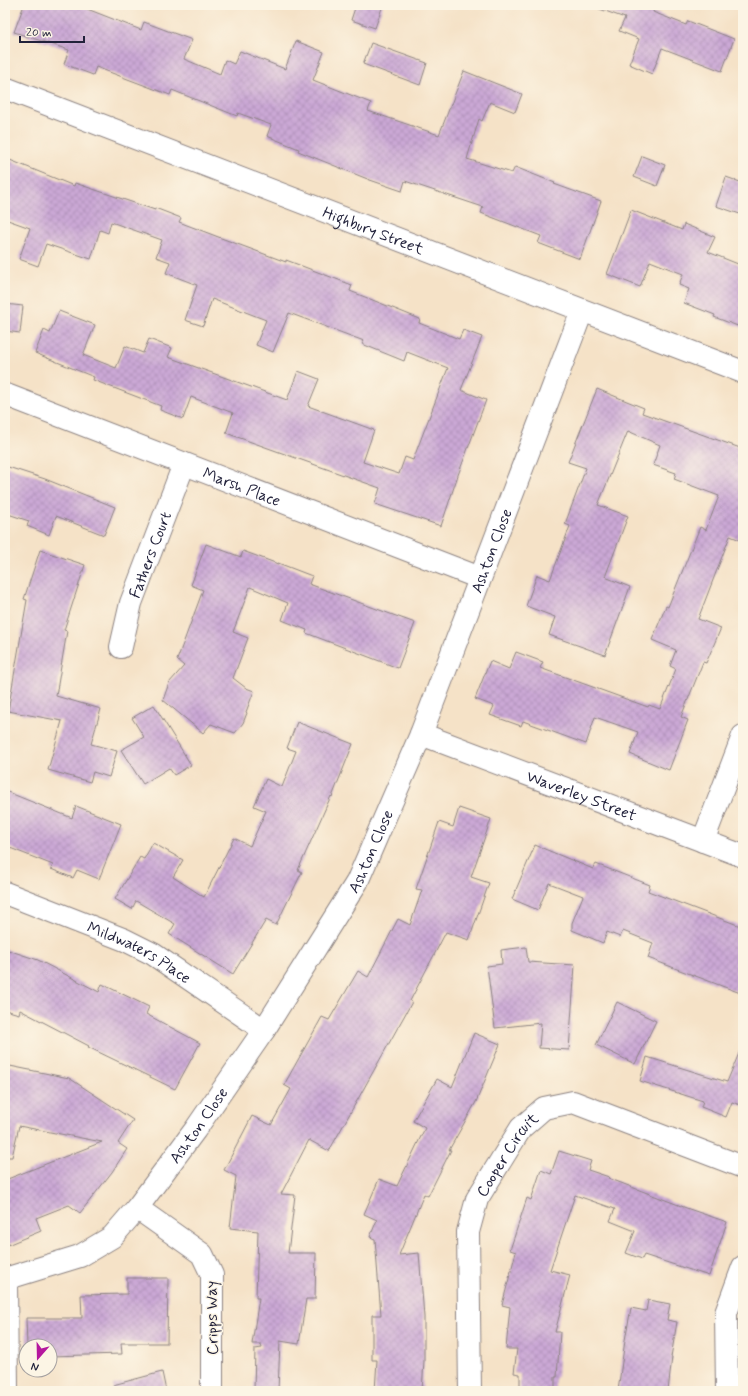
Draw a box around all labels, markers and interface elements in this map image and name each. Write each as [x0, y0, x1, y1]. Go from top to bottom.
scale bar [20, 18, 84, 44]
text: 20 m [26, 25, 52, 41]
street label: Highbury Street [319, 202, 427, 260]
street label: Marsh Place [200, 463, 284, 512]
street label: Ashton Close [467, 506, 518, 596]
street label: Fathers Court [125, 509, 177, 601]
street label: Waverley Street [523, 766, 640, 827]
street label: Ashton Close [344, 807, 399, 897]
street label: Mildwaters Place [84, 917, 195, 989]
street label: Ashton Close [165, 1084, 233, 1168]
street label: Cooper Circuit [472, 1108, 544, 1201]
street label: Cripps Way [201, 1281, 224, 1355]
north arrow [18, 1338, 58, 1378]
text: N [29, 1359, 41, 1374]

